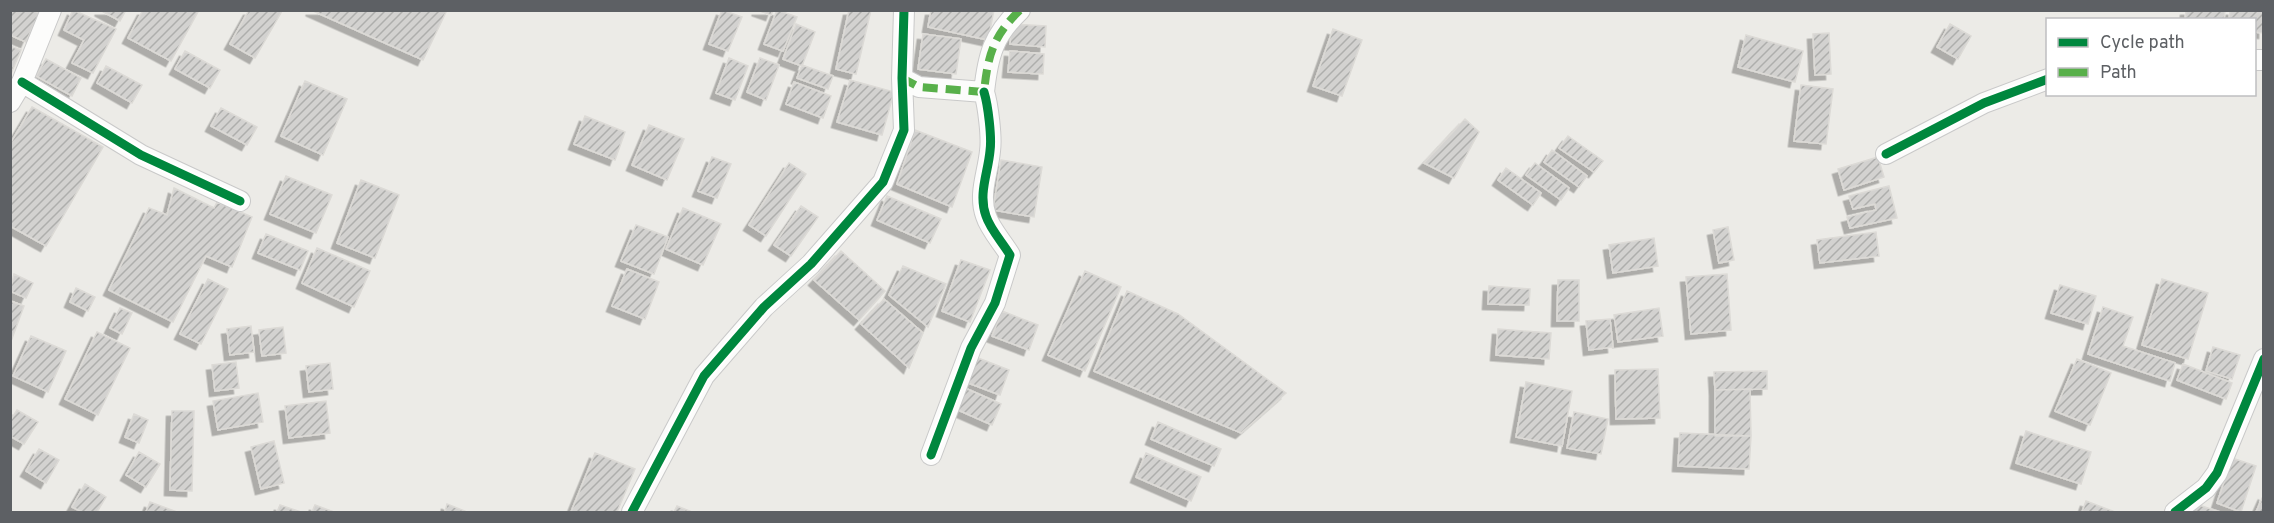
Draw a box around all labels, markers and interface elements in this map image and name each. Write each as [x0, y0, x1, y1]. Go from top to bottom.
legend [2046, 18, 2256, 96]
text: Cycle path [2100, 32, 2185, 55]
text: Path [2100, 62, 2137, 85]

